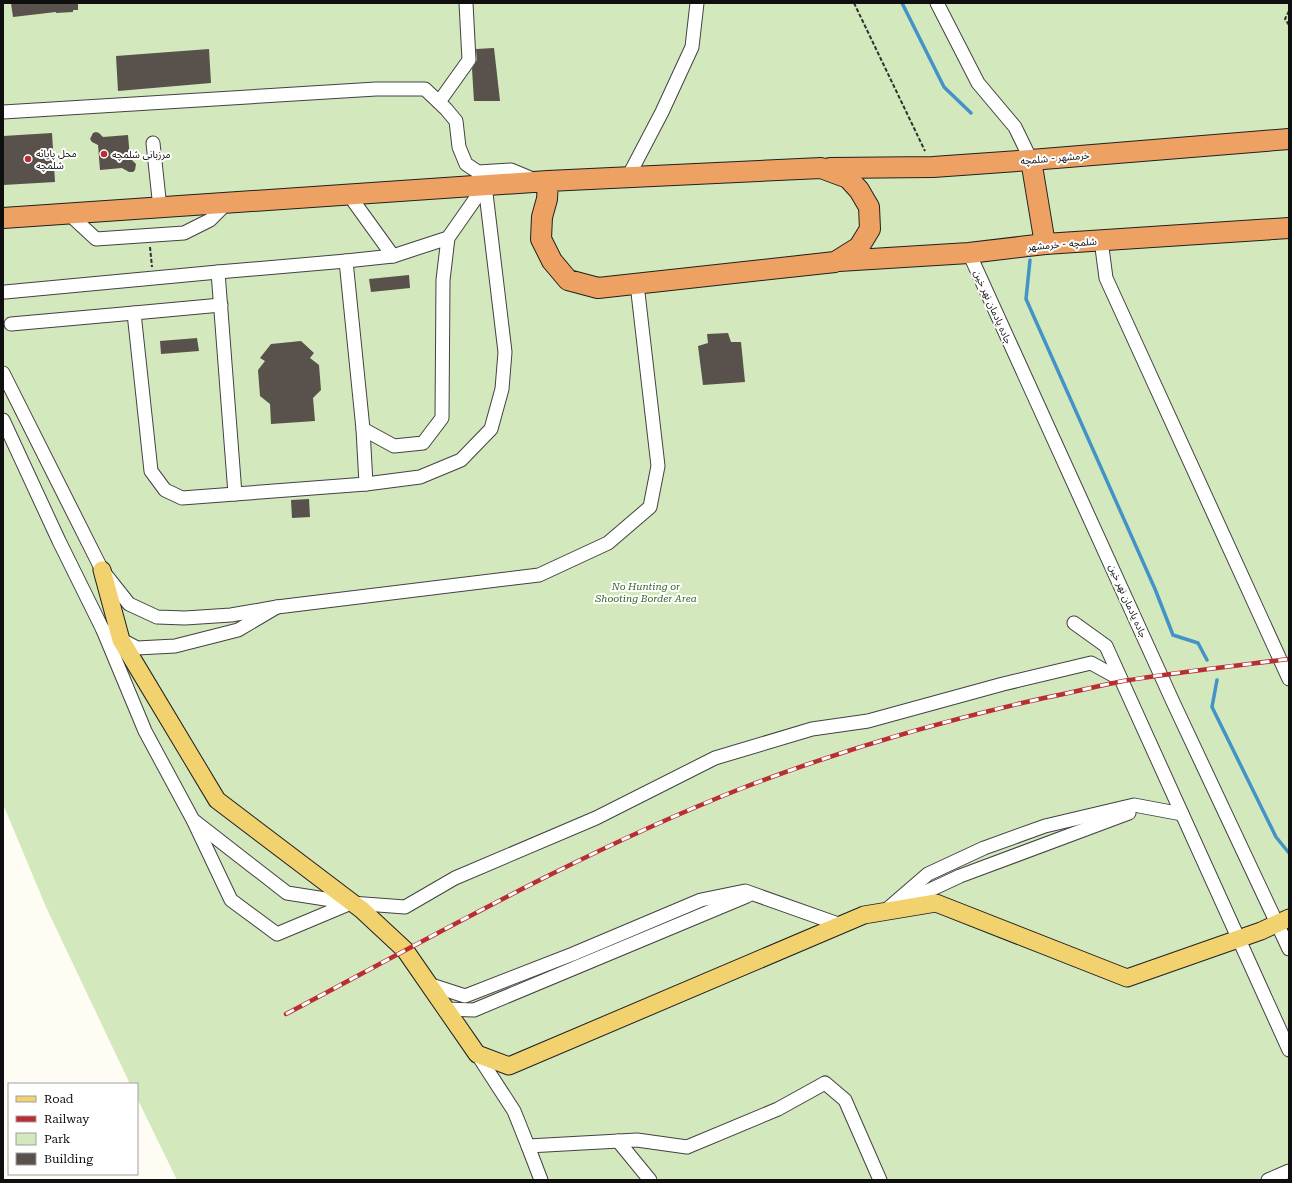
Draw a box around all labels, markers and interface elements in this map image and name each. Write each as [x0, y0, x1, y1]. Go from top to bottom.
place label: محل پایانه شلمچه [36, 148, 77, 172]
marker: مرزبانی شلمچه [99, 149, 109, 159]
place label: مرزبانی شلمچه [112, 149, 171, 161]
street label: خرمشهر - شلمچه [1020, 149, 1090, 168]
marker: محل پایانه شلمچه [23, 154, 33, 164]
street label: شلمچه - خرمشهر [1026, 235, 1097, 254]
street label: جاده یادمان نهر خین [971, 268, 1014, 346]
street label: جاده یادمان نهر خین [1106, 562, 1149, 640]
park label: No Hunting or Shooting Border Area [594, 581, 697, 604]
legend [8, 1083, 138, 1175]
text: Road [44, 1092, 74, 1106]
text: Railway [44, 1112, 90, 1126]
text: Park [44, 1132, 71, 1146]
text: Building [44, 1152, 93, 1166]

